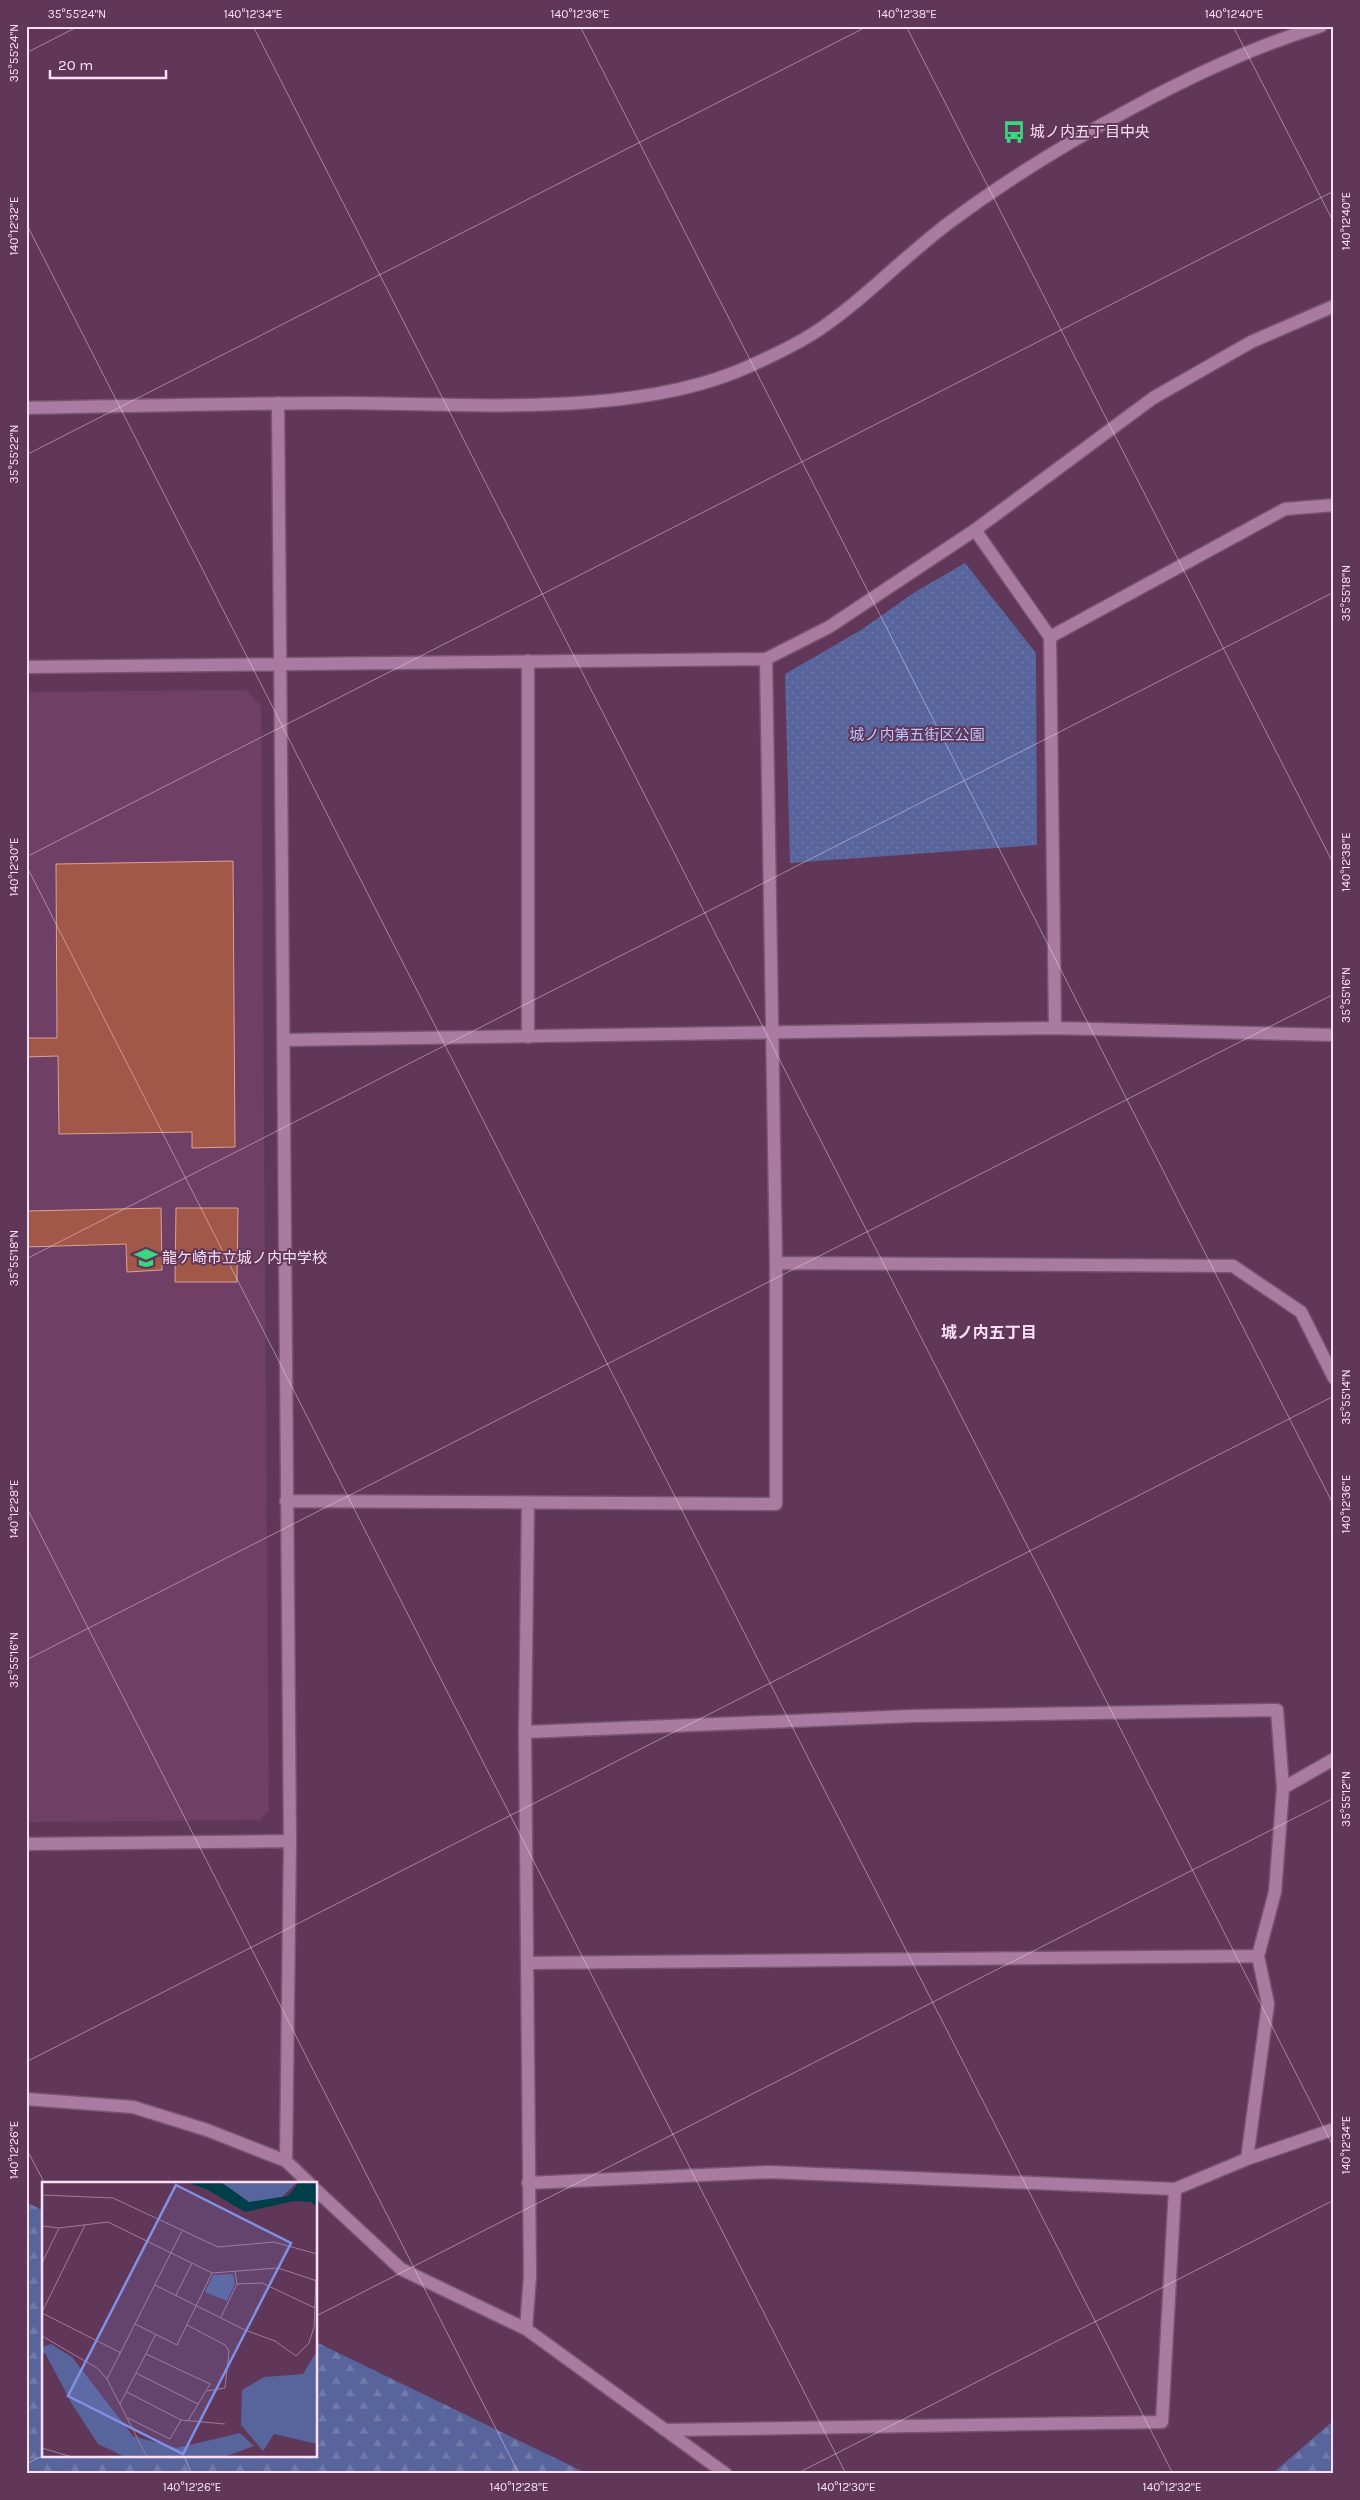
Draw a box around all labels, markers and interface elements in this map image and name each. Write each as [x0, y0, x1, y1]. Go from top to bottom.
text: 35°55'24"N [48, 7, 106, 21]
text: 140°12'34"E [224, 7, 282, 21]
text: 140°12'36"E [551, 7, 609, 21]
text: 140°12'38"E [877, 7, 937, 21]
text: 140°12'40"E [1205, 7, 1263, 21]
text: 35°55'24"N [7, 24, 21, 82]
scale bar [50, 48, 166, 80]
text: 20 m [58, 56, 93, 74]
bus stop icon: 城ノ内五丁目中央 [1001, 119, 1027, 145]
place label: 城ノ内五丁目中央 [1030, 123, 1150, 141]
text: 140°12'40"E [1339, 192, 1353, 250]
text: 140°12'32"E [7, 197, 21, 255]
text: 35°55'22"N [7, 425, 21, 483]
text: 35°55'18"N [1339, 565, 1353, 621]
park label: 城ノ内第五街区公園 [849, 726, 985, 744]
text: 140°12'38"E [1339, 832, 1353, 892]
text: 140°12'30"E [7, 837, 21, 897]
text: 35°55'16"N [1339, 967, 1353, 1023]
text: 35°55'18"N [7, 1230, 21, 1286]
school or university icon: 龍ケ崎市立城ノ内中学校 [133, 1245, 159, 1271]
place label: 龍ケ崎市立城ノ内中学校 [162, 1249, 327, 1267]
district label: 城ノ内五丁目 [941, 1323, 1037, 1342]
text: 35°55'14"N [1339, 1369, 1353, 1425]
text: 140°12'36"E [1339, 1475, 1353, 1533]
text: 140°12'28"E [7, 1479, 21, 1539]
text: 35°55'16"N [7, 1632, 21, 1688]
text: 35°55'12"N [1339, 1771, 1353, 1827]
text: 140°12'34"E [1339, 2116, 1353, 2174]
text: 140°12'26"E [7, 2121, 21, 2179]
inset map [42, 2182, 318, 2458]
text: 140°12'26"E [163, 2480, 221, 2494]
text: 140°12'28"E [489, 2480, 549, 2494]
text: 140°12'30"E [816, 2480, 876, 2494]
text: 140°12'32"E [1143, 2480, 1201, 2494]

